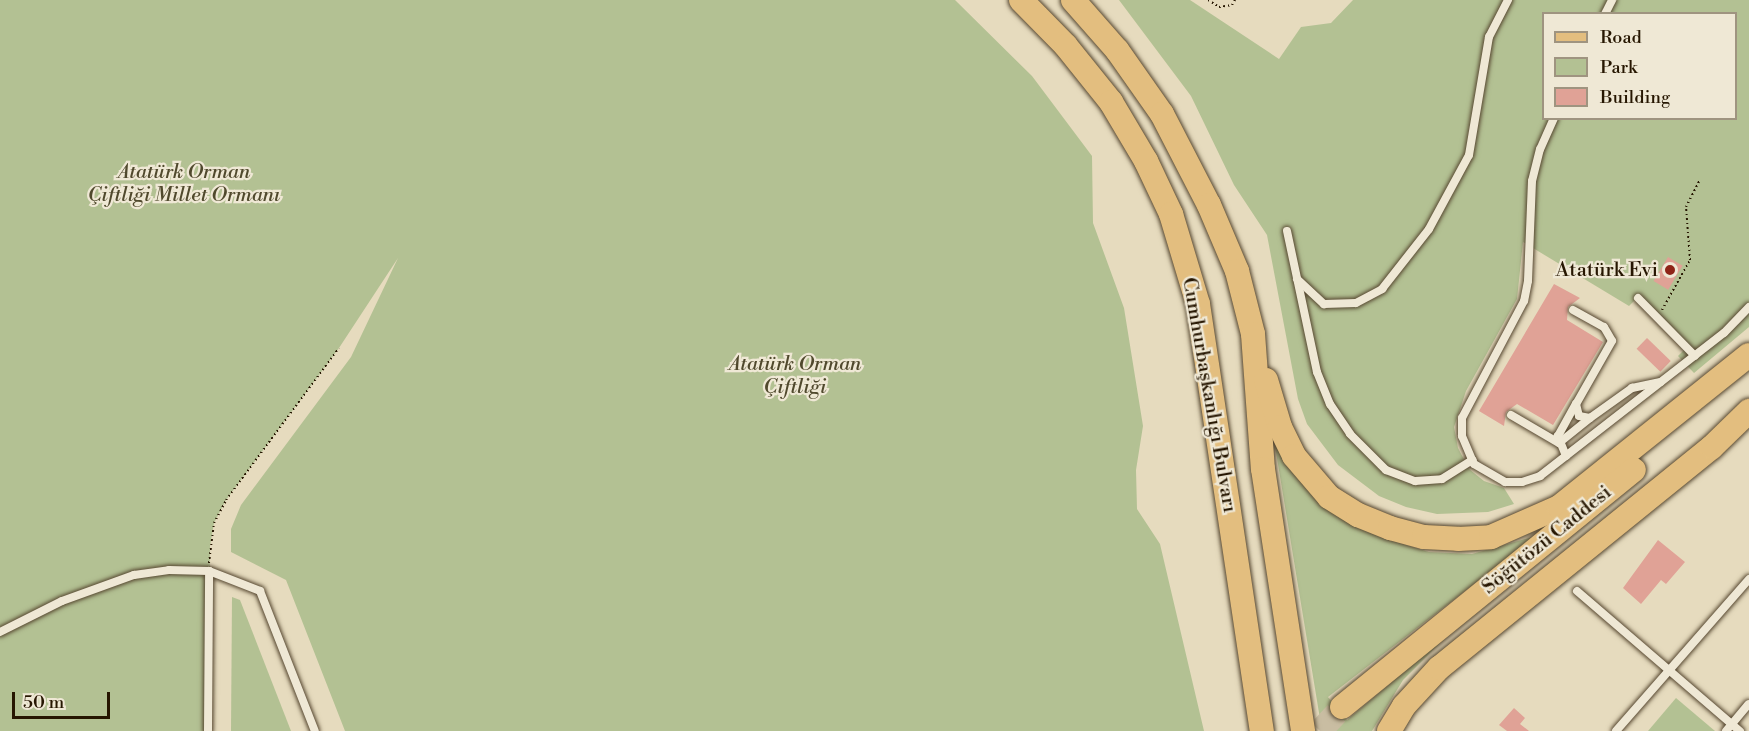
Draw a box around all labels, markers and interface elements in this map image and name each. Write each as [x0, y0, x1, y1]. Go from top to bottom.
legend [1542, 12, 1737, 120]
text: Road [1600, 26, 1642, 49]
text: Park [1600, 56, 1637, 79]
text: Building [1600, 86, 1670, 109]
park label: Atatürk Orman Çiftliği Millet Ormanı [88, 160, 280, 207]
place label: Atatürk Evi [1556, 258, 1658, 282]
marker: Atatürk Evi [1663, 263, 1677, 277]
street label: Cumhurbaşkanlığı Bulvarı [1176, 276, 1242, 514]
park label: Atatürk Orman Çiftliği [729, 352, 861, 399]
street label: Söğütözü Caddesi [1477, 480, 1617, 600]
scale bar [15, 680, 112, 718]
text: 50 m [23, 691, 64, 714]

